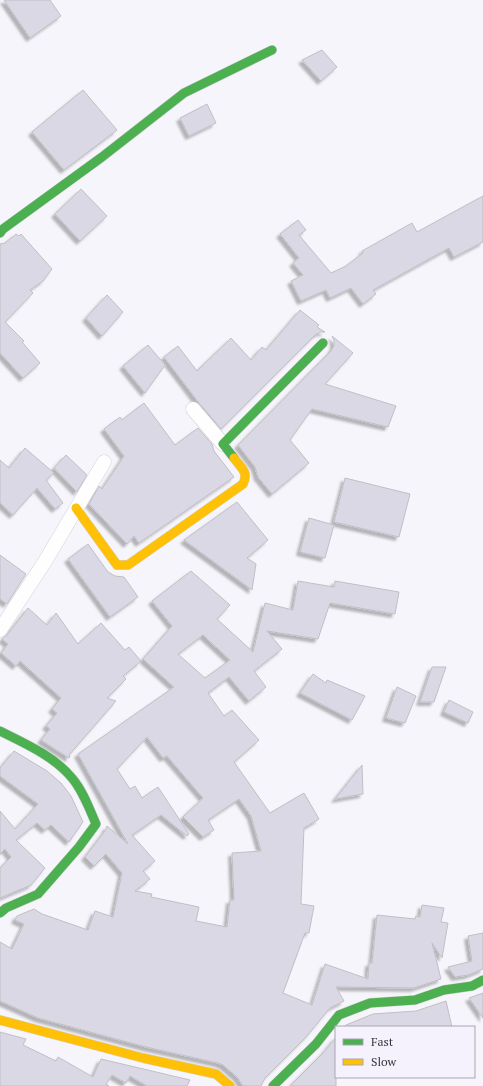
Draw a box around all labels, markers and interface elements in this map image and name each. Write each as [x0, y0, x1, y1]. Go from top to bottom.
legend [335, 1026, 475, 1078]
text: Fast [371, 1034, 394, 1049]
text: Slow [371, 1054, 397, 1069]

